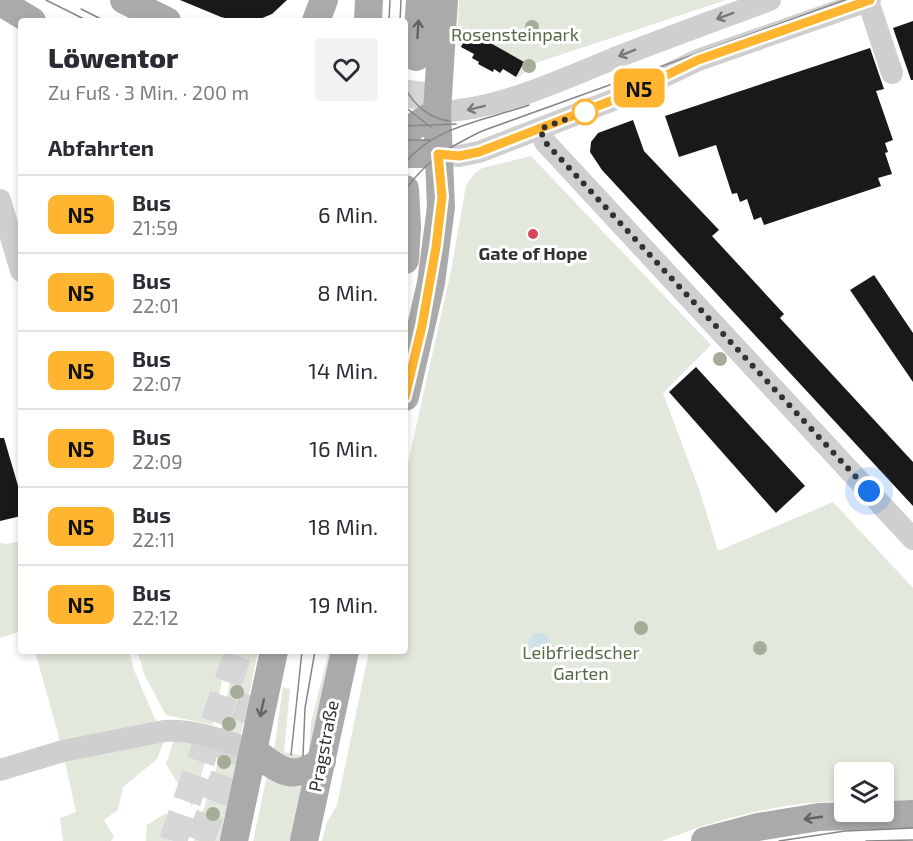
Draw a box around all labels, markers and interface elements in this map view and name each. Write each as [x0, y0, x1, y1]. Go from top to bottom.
one-way arrow [716, 11, 735, 22]
one-way arrow [413, 19, 424, 39]
park label: Rosensteinpark [451, 23, 579, 45]
button: heart [315, 38, 378, 101]
text: Löwentor [48, 40, 178, 74]
one-way arrow [618, 49, 637, 60]
line badge: N5 [612, 68, 666, 107]
text: N5 [626, 76, 652, 101]
text: Zu Fuß · 3 Min. · 200 m [48, 80, 249, 104]
unlabelled marker [572, 99, 598, 125]
one-way arrow [467, 102, 486, 114]
text: Abfahrten [48, 134, 154, 160]
text: Bus [132, 189, 171, 215]
text: 6 Min. [318, 201, 378, 227]
text: N5 [68, 202, 94, 227]
text: 21:59 [132, 215, 178, 239]
marker: Gate of Hope [526, 227, 540, 241]
place label: Gate of Hope [479, 242, 587, 264]
text: Bus [132, 267, 171, 293]
text: 8 Min. [317, 279, 378, 305]
text: N5 [68, 280, 94, 305]
text: 22:01 [132, 293, 179, 317]
text: Bus [132, 345, 171, 371]
text: 14 Min. [308, 357, 378, 383]
text: N5 [68, 358, 94, 383]
text: 22:07 [132, 371, 182, 395]
text: Bus [132, 423, 171, 449]
text: 16 Min. [309, 435, 378, 461]
text: N5 [68, 436, 94, 461]
text: 22:09 [132, 449, 183, 473]
your location [854, 476, 884, 506]
text: Bus [132, 501, 171, 527]
text: 18 Min. [308, 513, 378, 539]
text: N5 [68, 514, 94, 539]
text: 22:11 [132, 527, 175, 551]
text: Bus [132, 579, 171, 605]
text: 19 Min. [309, 591, 378, 617]
text: N5 [68, 592, 94, 617]
text: 22:12 [132, 605, 178, 629]
park label: Leibfriedscher Garten [522, 641, 640, 684]
one-way arrow [256, 698, 267, 717]
street label: Pragstraße [303, 698, 343, 793]
map controls [834, 762, 894, 822]
button: layers [834, 762, 894, 822]
one-way arrow [803, 812, 823, 823]

